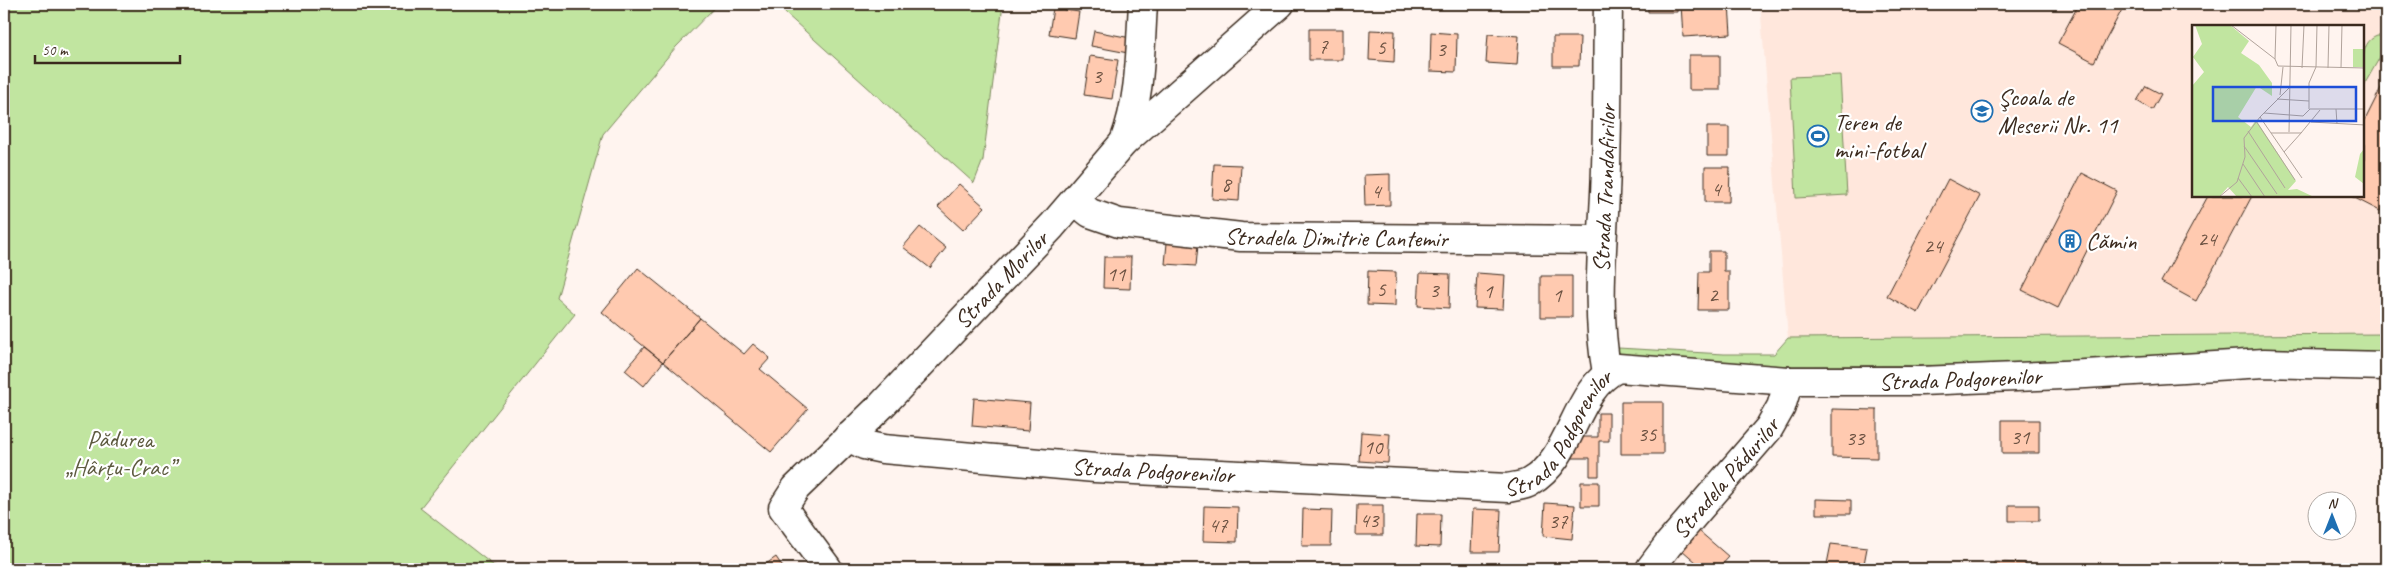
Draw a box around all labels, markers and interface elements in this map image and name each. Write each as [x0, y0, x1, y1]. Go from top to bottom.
inset map [2192, 25, 2365, 198]
scale bar [35, 32, 180, 64]
house number: 7 [1318, 33, 1329, 59]
house number: 5 [1376, 34, 1387, 60]
house number: 3 [1436, 36, 1447, 62]
text: 50 m [42, 41, 69, 60]
house number: 3 [1092, 63, 1103, 89]
place label: Şcoala de Meserii Nr. 11 [1998, 82, 2119, 140]
school or university icon: Şcoala de Meserii Nr. 11 [1970, 99, 1994, 123]
street label: Strada Trandafirilor [1586, 102, 1622, 273]
place label: Teren de mini-fotbal [1834, 107, 1927, 165]
sports icon: Teren de mini-fotbal [1806, 124, 1830, 148]
house number: 8 [1221, 171, 1233, 197]
house number: 4 [1711, 176, 1723, 202]
house number: 4 [1371, 178, 1383, 204]
street label: Stradela Dimitrie Cantemir [1223, 220, 1450, 254]
street label: Strada Morilor [947, 223, 1056, 335]
place label: Cămin [2086, 226, 2137, 256]
house number: 24 [2198, 226, 2219, 252]
building icon: Cămin [2058, 229, 2082, 253]
house number: 24 [1924, 233, 1945, 259]
house number: 11 [1107, 261, 1127, 287]
house number: 5 [1376, 276, 1387, 302]
house number: 3 [1429, 277, 1440, 303]
house number: 1 [1483, 278, 1494, 304]
house number: 1 [1552, 282, 1563, 308]
house number: 2 [1708, 282, 1719, 308]
street label: Strada Podgorenilor [1501, 360, 1620, 503]
street label: Strada Podgorenilor [1879, 361, 2044, 396]
street label: Stradela Pădurilor [1665, 411, 1787, 545]
house number: 35 [1638, 421, 1658, 447]
park label: Pădurea „Hârțu-Crac” [66, 424, 180, 482]
house number: 31 [2011, 424, 2031, 450]
house number: 33 [1846, 425, 1866, 451]
house number: 10 [1364, 434, 1384, 460]
street label: Strada Podgorenilor [1070, 451, 1237, 490]
north arrow [2308, 490, 2358, 540]
text: N [2328, 495, 2339, 512]
house number: 43 [1360, 507, 1380, 533]
house number: 37 [1549, 508, 1569, 534]
house number: 47 [1209, 512, 1229, 538]

